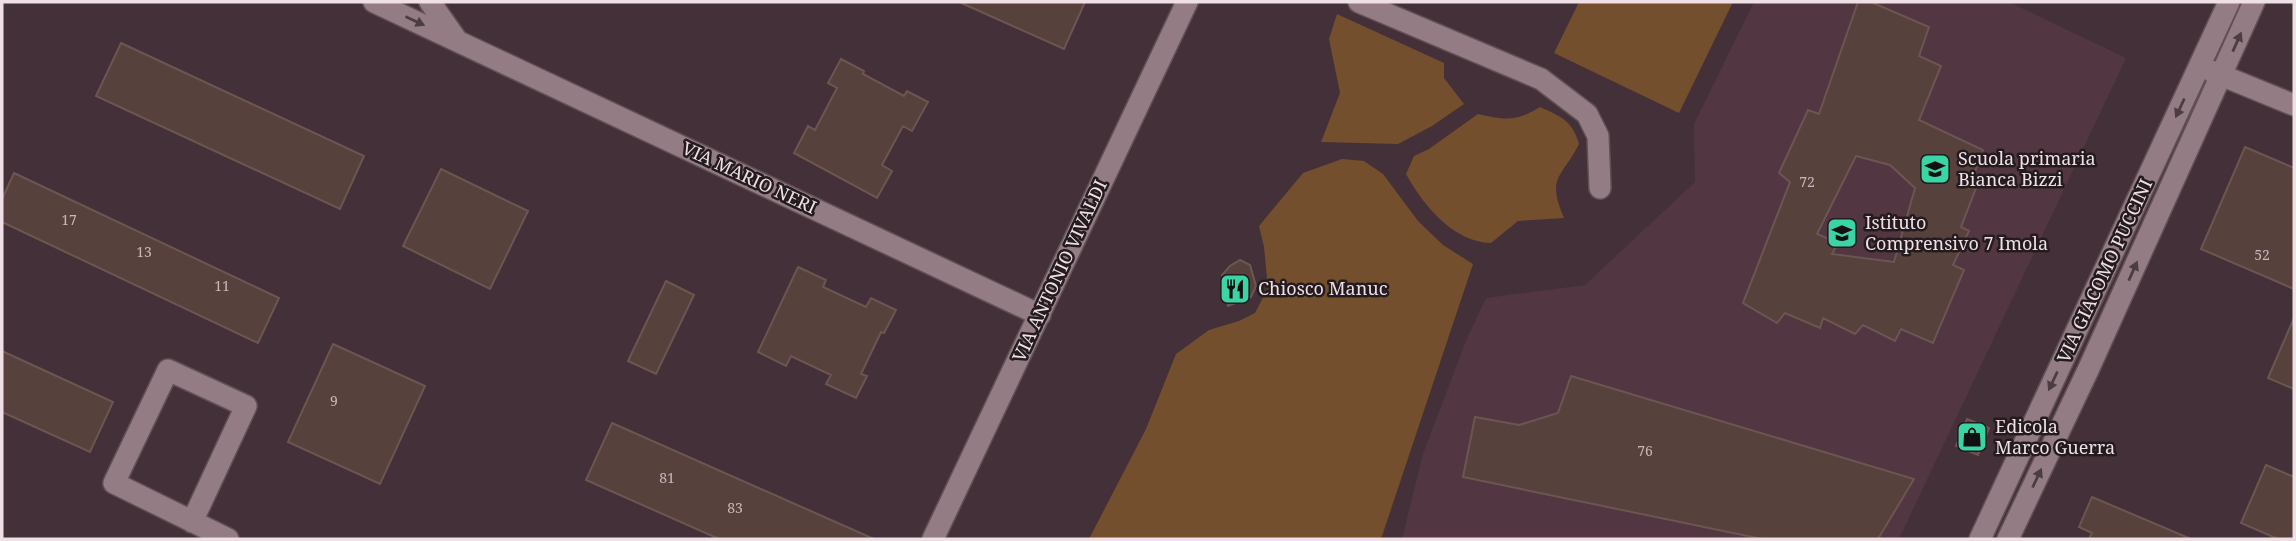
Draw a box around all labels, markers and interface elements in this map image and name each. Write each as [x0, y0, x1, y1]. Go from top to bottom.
one-way arrow [405, 16, 426, 27]
one-way arrow [2232, 31, 2243, 52]
one-way arrow [2174, 98, 2186, 118]
street label: VIA MARIO NERI [678, 135, 820, 219]
place label: Scuola primaria Bianca Bizzi [1958, 146, 2096, 191]
school or university icon: Scuola primaria Bianca Bizzi [1918, 152, 1952, 186]
house number: 72 [1799, 172, 1815, 191]
street label: VIA GIACOMO PUCCINI [2051, 175, 2157, 366]
street label: VIA ANTONIO VIVALDI [1006, 176, 1112, 365]
house number: 17 [61, 210, 77, 229]
place label: Istituto Comprensivo 7 Imola [1865, 210, 2048, 255]
school or university icon: Istituto Comprensivo 7 Imola [1825, 216, 1859, 250]
house number: 13 [136, 242, 152, 261]
house number: 52 [2254, 245, 2270, 264]
one-way arrow [2128, 261, 2139, 282]
restaurant icon: Chiosco Manuc [1218, 272, 1252, 306]
house number: 11 [214, 276, 230, 295]
place label: Chiosco Manuc [1258, 276, 1388, 300]
one-way arrow [2048, 371, 2059, 392]
house number: 9 [330, 391, 338, 410]
place label: Edicola Marco Guerra [1995, 414, 2115, 459]
shop icon: Edicola Marco Guerra [1955, 420, 1989, 454]
house number: 76 [1637, 441, 1653, 460]
house number: 81 [659, 468, 675, 487]
one-way arrow [2031, 468, 2043, 488]
house number: 83 [727, 498, 743, 517]

